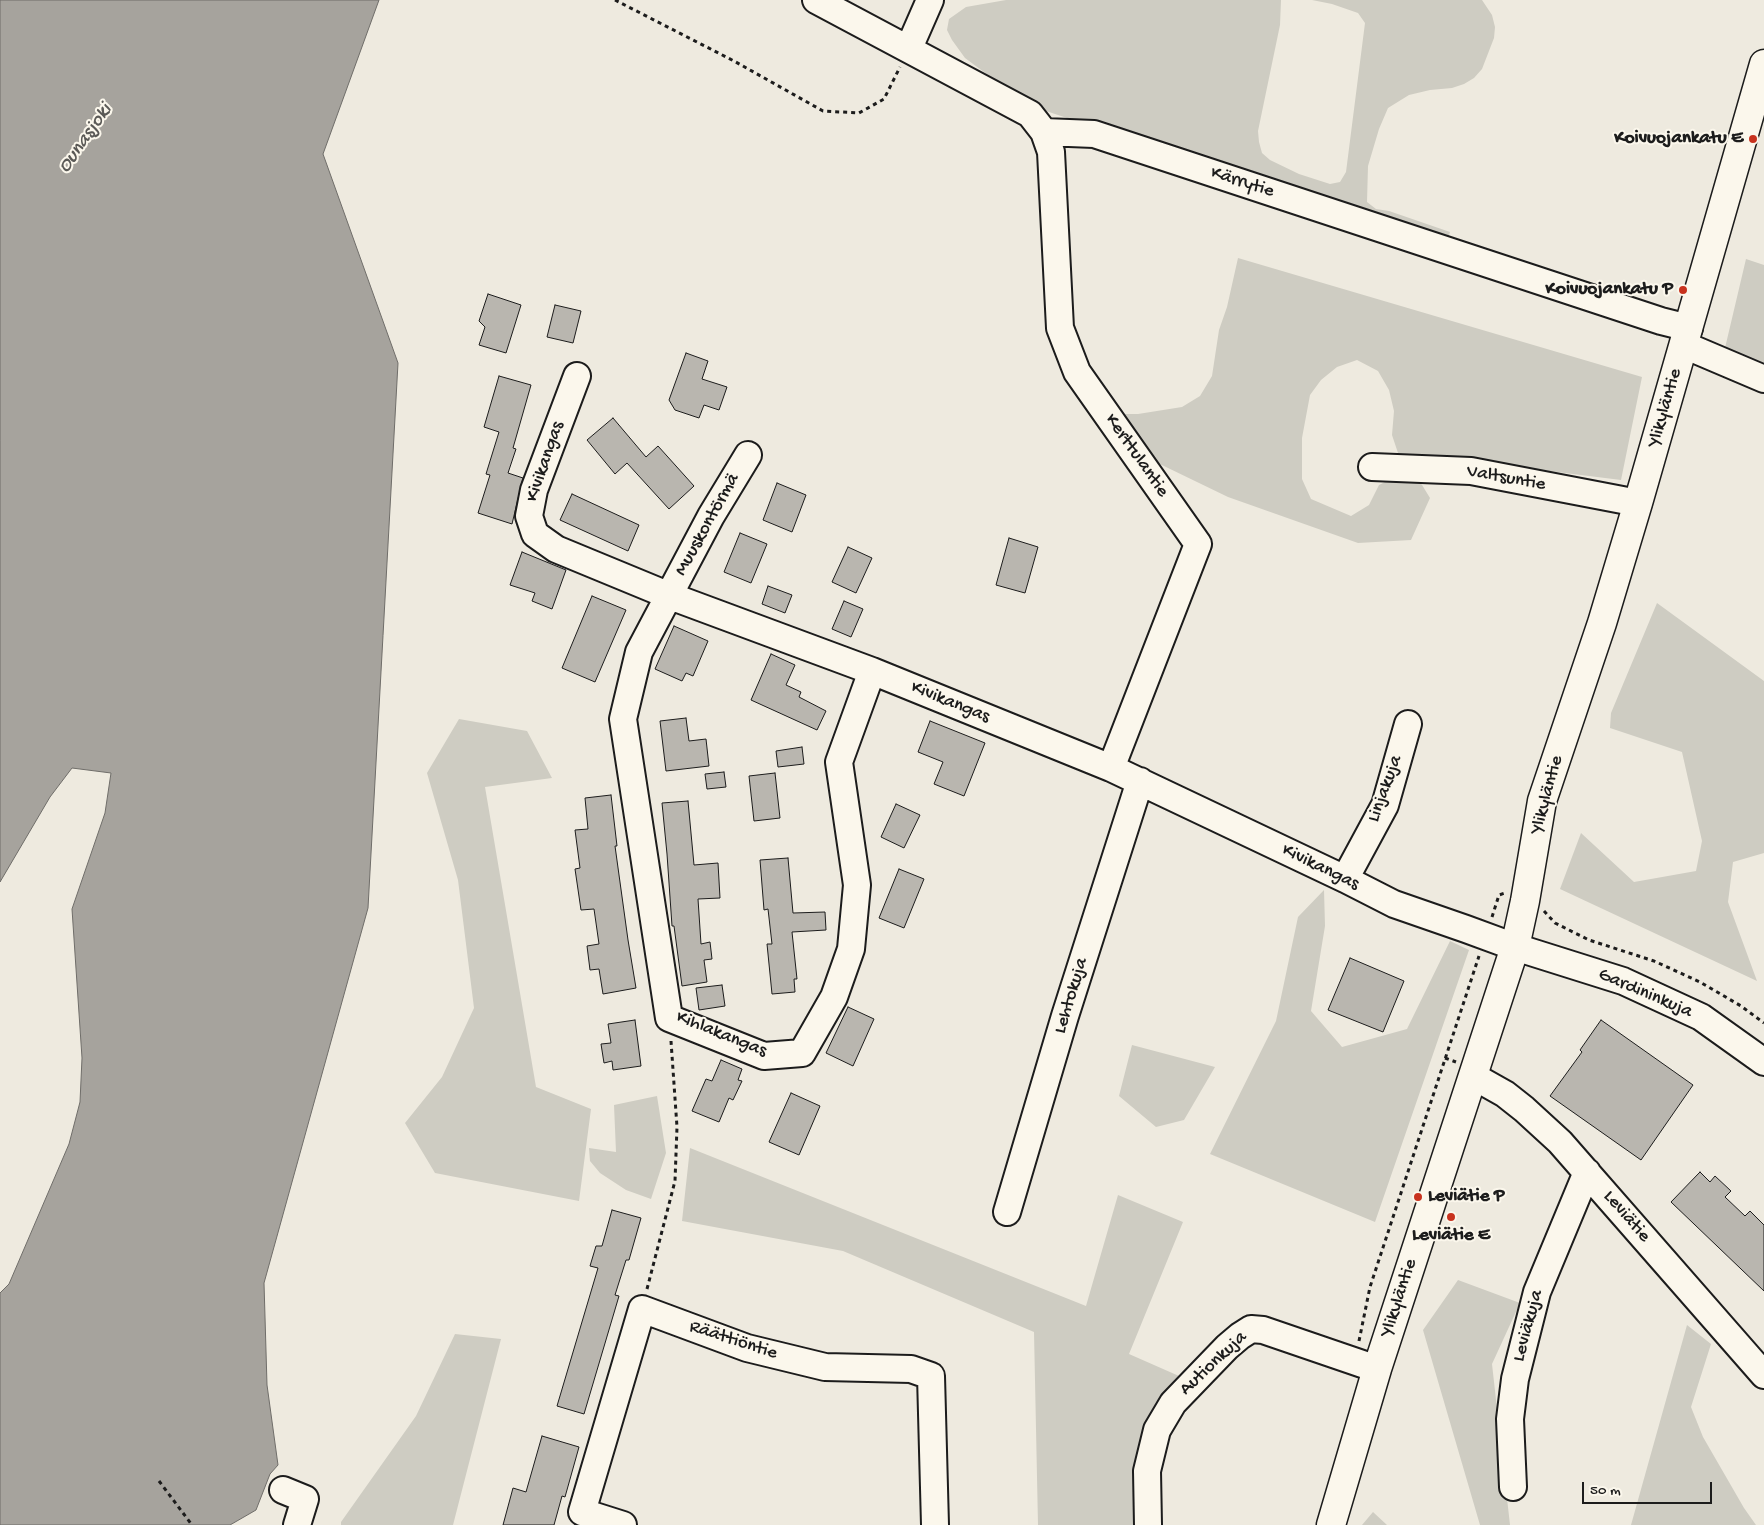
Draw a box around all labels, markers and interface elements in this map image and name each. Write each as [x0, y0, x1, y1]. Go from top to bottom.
water label: Ounasjoki [54, 100, 118, 178]
place label: Koivuojankatu E [1614, 128, 1743, 150]
marker: Koivuojankatu E [1747, 133, 1759, 145]
street label: Kärrytie [1207, 162, 1277, 204]
place label: Koivuojankatu P [1546, 279, 1673, 301]
marker: Koivuojankatu P [1677, 284, 1689, 296]
street label: Ylikyläntie [1644, 366, 1688, 450]
street label: Kerttulantie [1099, 410, 1173, 502]
street label: Kivikangas [522, 419, 570, 505]
street label: Valtsuntie [1465, 461, 1547, 497]
street label: Muuskontörmä [670, 470, 746, 580]
street label: Kivikangas [907, 677, 993, 729]
street label: Linjakuja [1363, 752, 1409, 826]
street label: Ylikyläntie [1527, 753, 1569, 837]
street label: Kivikangas [1277, 839, 1363, 897]
street label: Lehtokuja [1050, 955, 1094, 1037]
street label: Gardininkuja [1594, 964, 1696, 1024]
street label: Kihlakangas [672, 1006, 770, 1064]
place label: Leviätie P [1428, 1186, 1504, 1208]
street label: Leviätie [1597, 1186, 1655, 1248]
marker: Leviätie P [1412, 1191, 1424, 1203]
marker: Leviätie E [1445, 1211, 1457, 1223]
place label: Leviätie E [1412, 1225, 1490, 1247]
street label: Ylikyläntie [1377, 1256, 1423, 1340]
street label: Leviäkuja [1509, 1288, 1549, 1364]
street label: Räättiöntie [686, 1316, 780, 1366]
street label: Autionkuja [1175, 1327, 1253, 1401]
scale bar [1584, 1472, 1714, 1504]
text: 50 m [1590, 1482, 1621, 1500]

